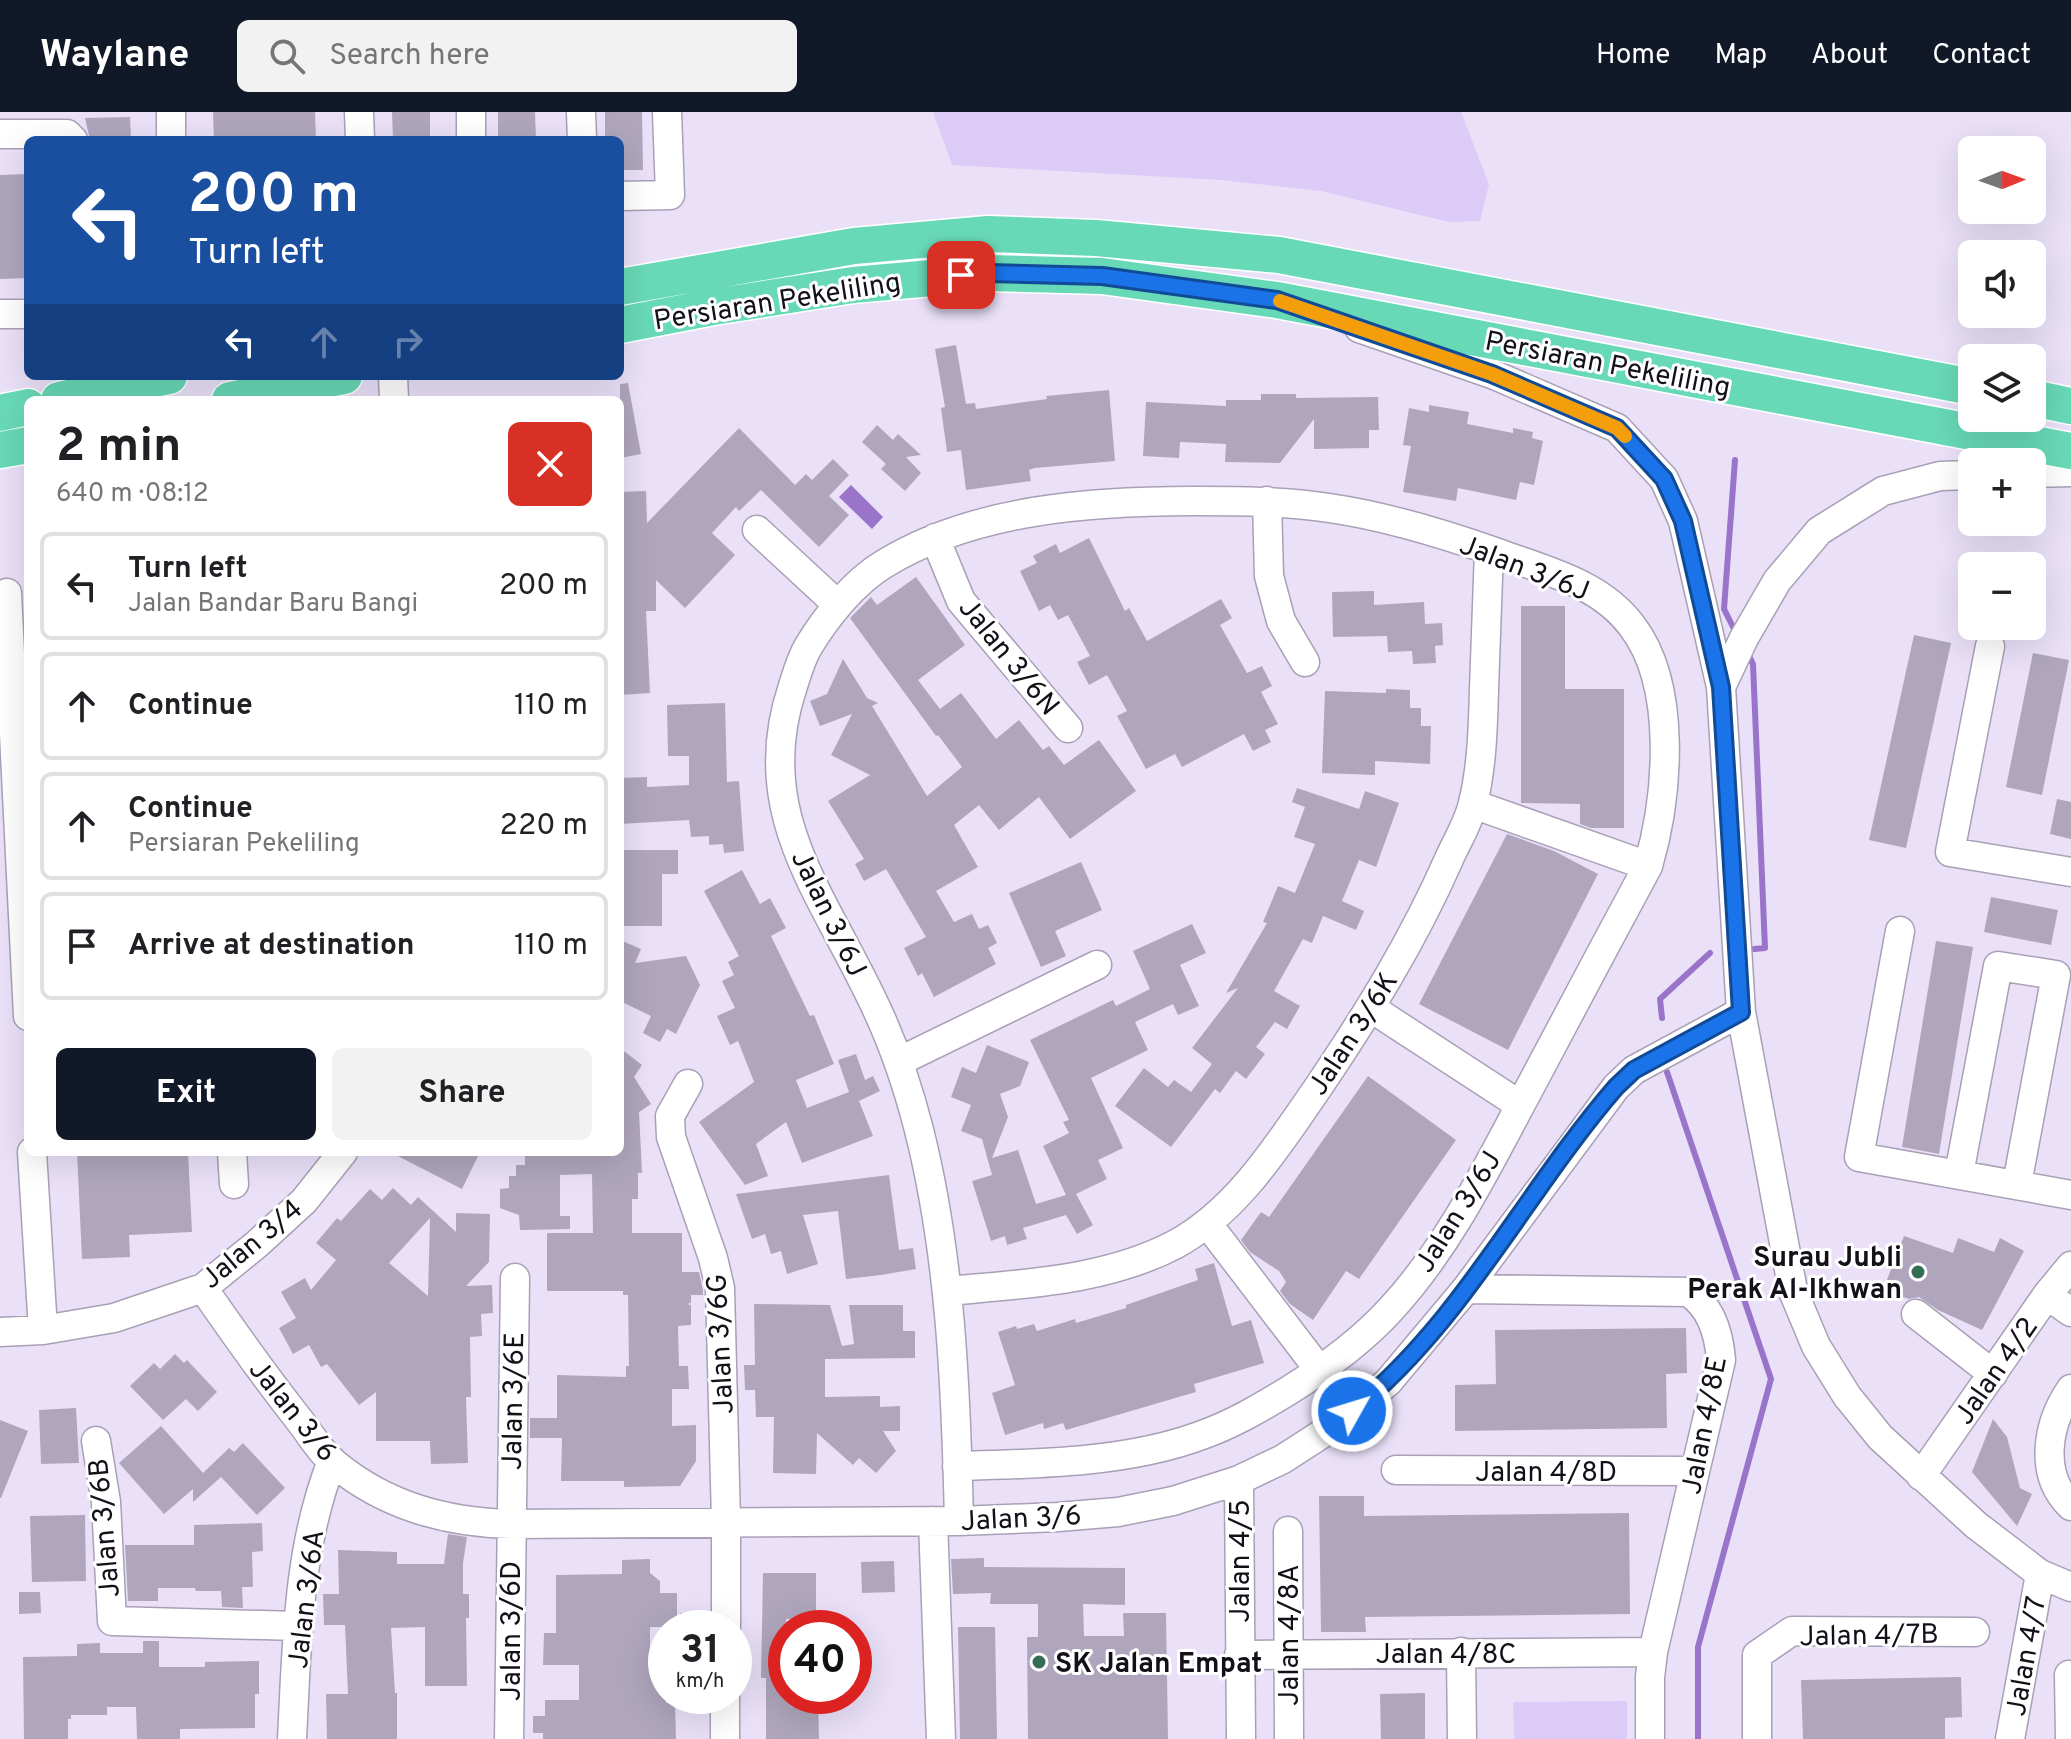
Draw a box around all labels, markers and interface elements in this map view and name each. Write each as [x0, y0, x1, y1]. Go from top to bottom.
search box [237, 20, 797, 92]
text: Waylane [40, 32, 189, 81]
icon: search [265, 34, 309, 78]
text: Search here [329, 38, 490, 75]
text: Home [1596, 38, 1670, 74]
text: Map [1714, 38, 1767, 74]
text: About [1811, 38, 1888, 74]
text: Contact [1932, 38, 2031, 74]
north arrow [1958, 136, 2046, 224]
map controls [1958, 136, 2046, 640]
text: 200 m [188, 162, 359, 232]
icon: left [56, 168, 160, 272]
text: Turn left [188, 231, 325, 277]
button: sound [1958, 240, 2046, 328]
pin [927, 241, 995, 309]
icon: arrive [939, 253, 983, 297]
street label: Persiaran Pekeliling [651, 266, 904, 340]
icon: left [218, 320, 262, 364]
icon: ahead [302, 320, 346, 364]
icon: right [386, 320, 430, 364]
street label: Persiaran Pekeliling [1482, 324, 1733, 407]
button: layers [1958, 344, 2046, 432]
text: 2 min [56, 418, 181, 478]
button: close [508, 422, 592, 506]
button: + [1958, 448, 2046, 536]
text: 640 m · 08:12 [56, 478, 209, 511]
street label: Jalan 3/6J [1454, 529, 1594, 611]
text: Turn left [128, 551, 248, 588]
button: − [1958, 552, 2046, 640]
icon: left [60, 564, 104, 608]
text: 200 m [499, 568, 588, 605]
text: Jalan Bandar Baru Bangi [128, 588, 418, 621]
street label: Jalan 3/6N [949, 592, 1066, 724]
icon: ahead [60, 684, 104, 728]
text: Continue [128, 688, 253, 725]
text: 110 m [514, 688, 588, 725]
text: Continue [128, 791, 253, 828]
icon: ahead [60, 804, 104, 848]
text: 220 m [500, 808, 588, 845]
text: Persiaran Pekeliling [128, 828, 360, 861]
street label: Jalan 3/6J [781, 845, 873, 984]
icon: arrive [60, 924, 104, 968]
text: Arrive at destination [128, 928, 414, 965]
text: 110 m [514, 928, 588, 965]
street label: Jalan 3/6K [1301, 966, 1408, 1103]
button: Exit [56, 1048, 316, 1140]
button: Share [332, 1048, 592, 1140]
street label: Jalan 3/6J [1408, 1145, 1511, 1280]
street label: Jalan 3/4 [195, 1192, 311, 1298]
place label: Surau Jubli Perak Al-Ikhwan [1687, 1241, 1902, 1309]
marker: Surau Jubli Perak Al-Ikhwan [1909, 1263, 1927, 1281]
street label: Jalan 3/6G [700, 1273, 744, 1415]
street label: Jalan 4/2 [1947, 1311, 2047, 1432]
street label: Jalan 3/6E [496, 1332, 534, 1470]
street label: Jalan 3/6 [240, 1353, 344, 1470]
street label: Jalan 4/8E [1675, 1354, 1737, 1498]
position arrow [1310, 1369, 1394, 1453]
street label: Jalan 4/8D [1475, 1456, 1617, 1492]
street label: Jalan 3/6B [82, 1457, 130, 1599]
street label: Jalan 3/6 [960, 1499, 1083, 1541]
street label: Jalan 4/5 [1224, 1499, 1260, 1623]
street label: Jalan 3/6A [282, 1528, 334, 1671]
street label: Jalan 3/6D [495, 1561, 531, 1701]
street label: Jalan 4/8A [1273, 1564, 1309, 1706]
street label: Jalan 4/7 [2000, 1594, 2056, 1719]
speed limit sign: 40 [768, 1610, 872, 1714]
street label: Jalan 4/7B [1799, 1618, 1939, 1656]
text: 31 [680, 1627, 720, 1677]
street label: Jalan 4/8C [1376, 1638, 1516, 1674]
place label: SK Jalan Empat [1055, 1647, 1262, 1683]
marker: SK Jalan Empat [1030, 1653, 1048, 1671]
text: km/h [676, 1669, 724, 1695]

